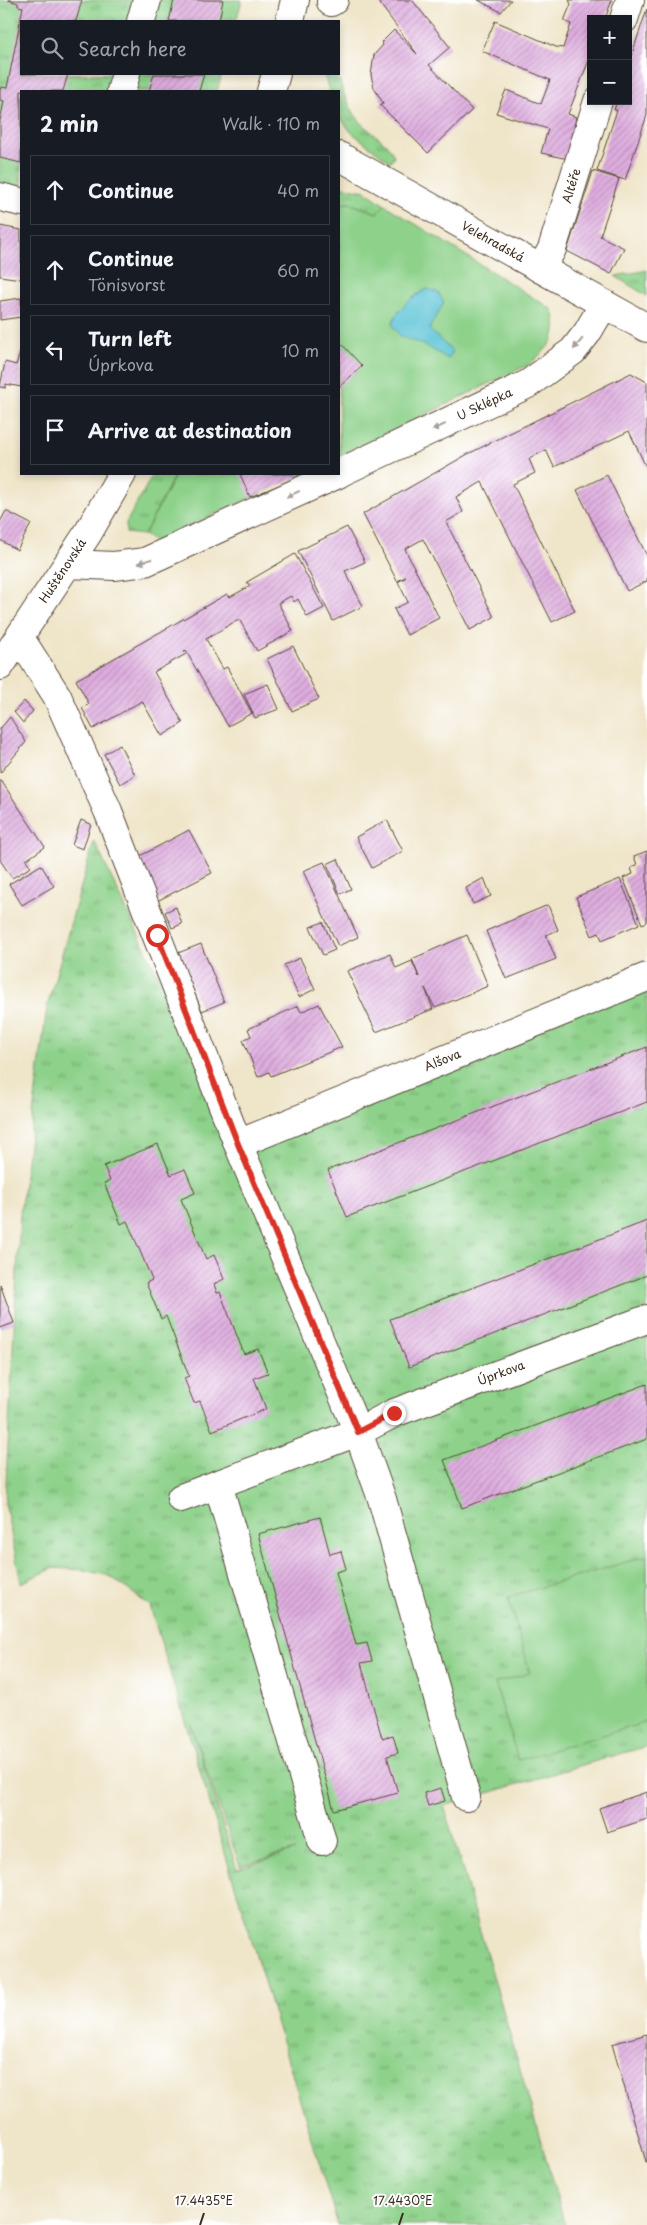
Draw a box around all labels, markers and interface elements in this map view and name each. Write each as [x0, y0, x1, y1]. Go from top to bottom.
map controls [587, 15, 632, 105]
button: + [587, 15, 632, 60]
search box [20, 20, 340, 75]
icon: search [38, 34, 66, 62]
text: Search here [78, 34, 187, 62]
button: − [587, 60, 632, 105]
text: 2 min [40, 107, 99, 139]
text: Walk · 110 m [222, 111, 320, 135]
street label: Altéře [557, 165, 585, 205]
icon: ahead [41, 176, 69, 204]
text: Continue [88, 176, 174, 204]
text: 40 m [277, 178, 319, 202]
street label: Velehradská [458, 216, 529, 266]
text: Continue [88, 244, 174, 272]
icon: ahead [41, 256, 69, 284]
text: 60 m [277, 258, 319, 282]
text: Tönisvorst [88, 272, 166, 296]
text: Turn left [88, 324, 172, 352]
icon: left [41, 336, 69, 364]
text: 10 m [282, 338, 319, 362]
one-way arrow [572, 338, 583, 351]
text: Úprkova [88, 352, 154, 376]
street label: U Sklépka [454, 383, 515, 424]
icon: arrive [41, 416, 69, 444]
text: Arrive at destination [88, 416, 292, 444]
one-way arrow [432, 423, 446, 431]
one-way arrow [286, 490, 300, 498]
street label: Huštěnovská [34, 534, 90, 606]
one-way arrow [137, 557, 152, 565]
route start [146, 924, 169, 947]
street label: Alšova [421, 1044, 464, 1075]
street label: Úprkova [475, 1355, 528, 1389]
route end [383, 1402, 406, 1425]
text: 17.4435°E [175, 2191, 233, 2209]
text: 17.4430°E [373, 2191, 433, 2209]

